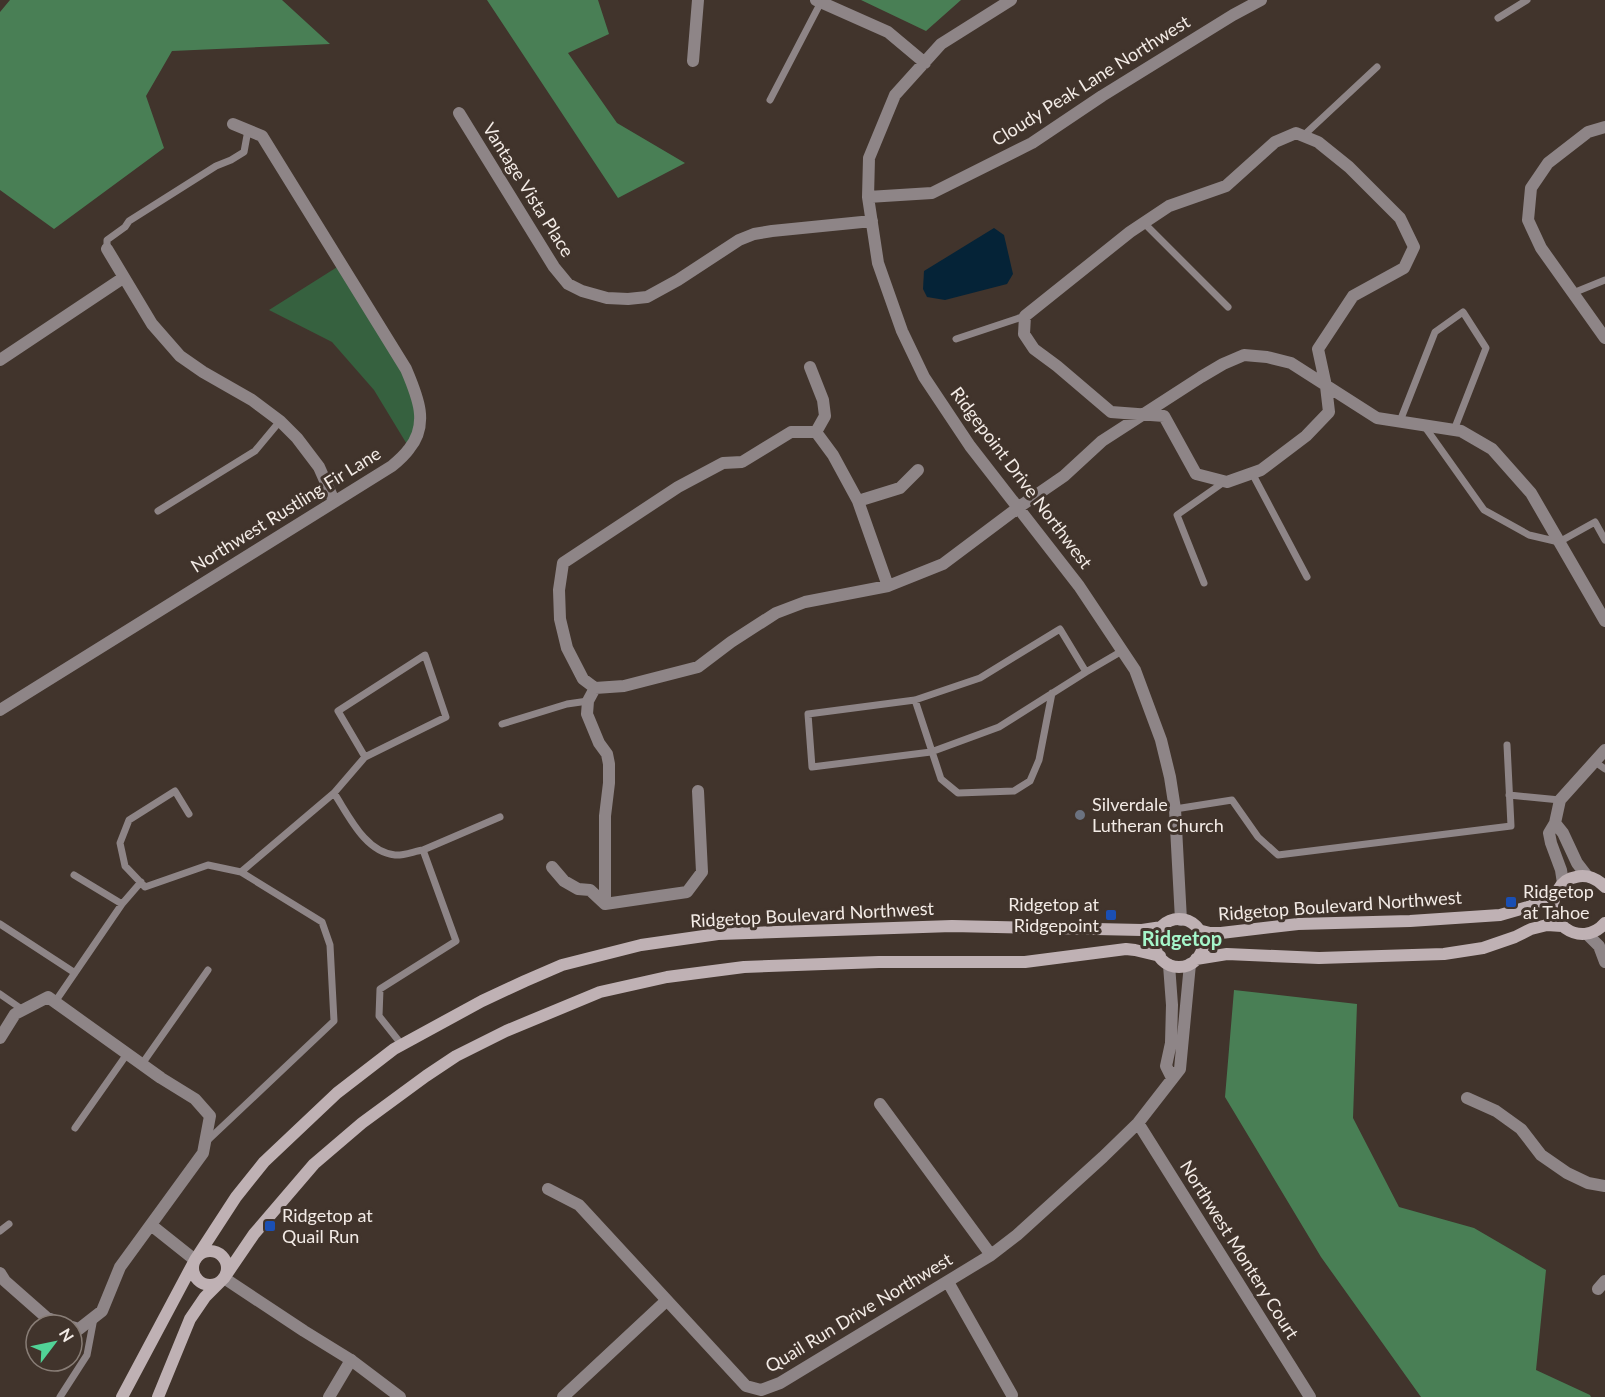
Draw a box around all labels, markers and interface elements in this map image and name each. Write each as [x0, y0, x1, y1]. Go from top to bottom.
street label: Cloudy Peak Lane Northwest [987, 10, 1194, 150]
street label: Vantage Vista Place [479, 118, 579, 261]
street label: Ridgepoint Drive Northwest [946, 382, 1098, 573]
street label: Northwest Rustling Fir Lane [186, 442, 385, 577]
place label: Silverdale Lutheran Church [1092, 793, 1224, 836]
marker: Silverdale Lutheran Church [1073, 808, 1087, 822]
place label: Ridgetop at Tahoe [1523, 880, 1594, 923]
street label: Ridgetop Boulevard Northwest [1217, 885, 1463, 924]
place label: Ridgetop at Ridgepoint [1008, 893, 1100, 936]
marker: Ridgetop at Tahoe [1504, 895, 1518, 909]
street label: Ridgetop Boulevard Northwest [689, 897, 935, 931]
marker: Ridgetop at Ridgepoint [1104, 908, 1118, 922]
district label: Ridgetop [1142, 926, 1222, 950]
street label: Northwest Montery Court [1176, 1156, 1304, 1343]
place label: Ridgetop at Quail Run [282, 1204, 373, 1247]
marker: Ridgetop at Quail Run [263, 1219, 277, 1233]
street label: Quail Run Drive Northwest [761, 1247, 956, 1377]
north arrow [24, 1313, 84, 1373]
text: N [56, 1325, 78, 1345]

